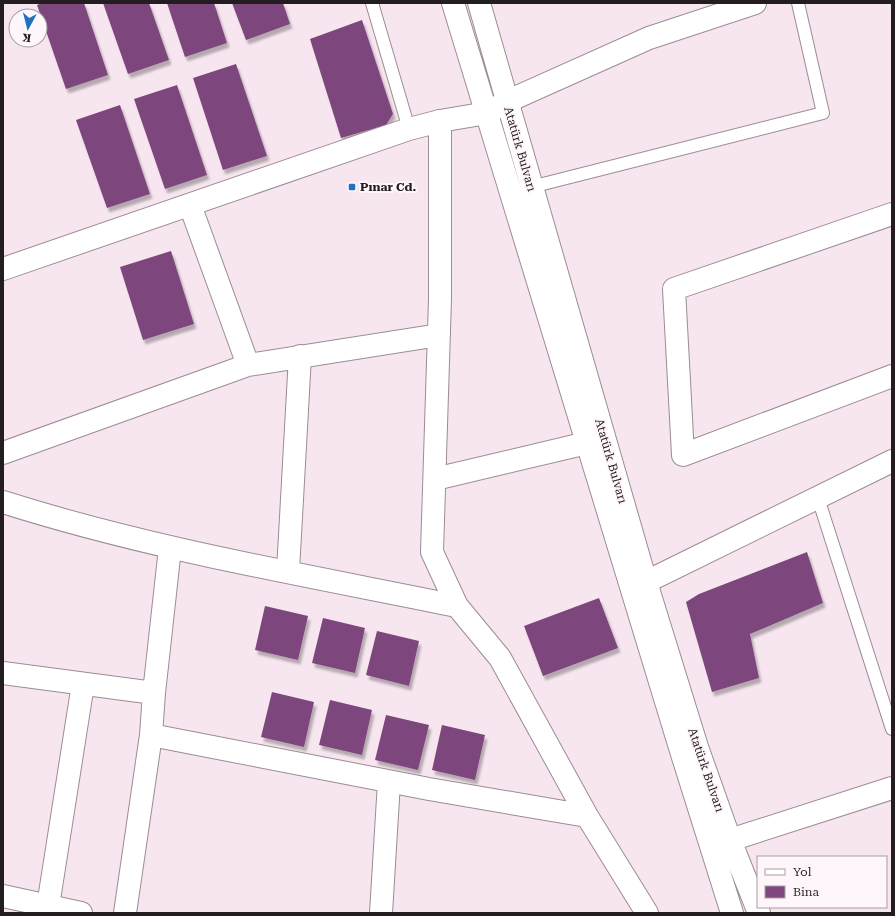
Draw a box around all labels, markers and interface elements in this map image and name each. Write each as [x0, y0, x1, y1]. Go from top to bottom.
north arrow [8, 8, 48, 48]
text: K [21, 30, 32, 44]
street label: Atatürk Bulvarı [501, 105, 539, 193]
place label: Pınar Cd. [360, 180, 417, 194]
marker: Pınar Cd. [347, 182, 357, 192]
street label: Atatürk Bulvarı [592, 417, 630, 505]
street label: Atatürk Bulvarı [685, 726, 727, 814]
legend [757, 856, 887, 908]
text: Yol [793, 865, 812, 879]
text: Bina [793, 885, 820, 899]

